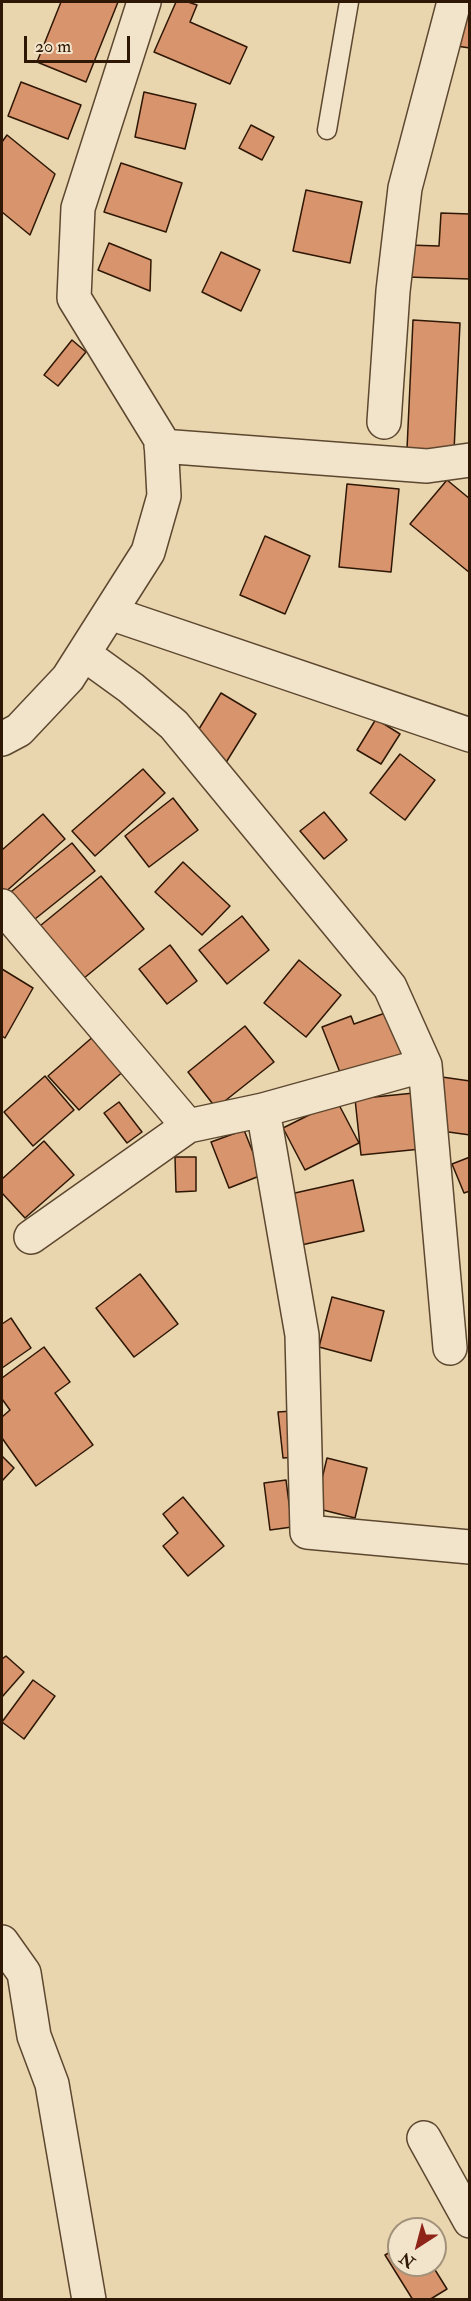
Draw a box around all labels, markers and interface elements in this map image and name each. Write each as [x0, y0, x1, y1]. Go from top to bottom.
scale bar [27, 24, 134, 62]
text: 20 m [35, 35, 71, 58]
north arrow [387, 2217, 447, 2277]
text: N [396, 2248, 419, 2272]

